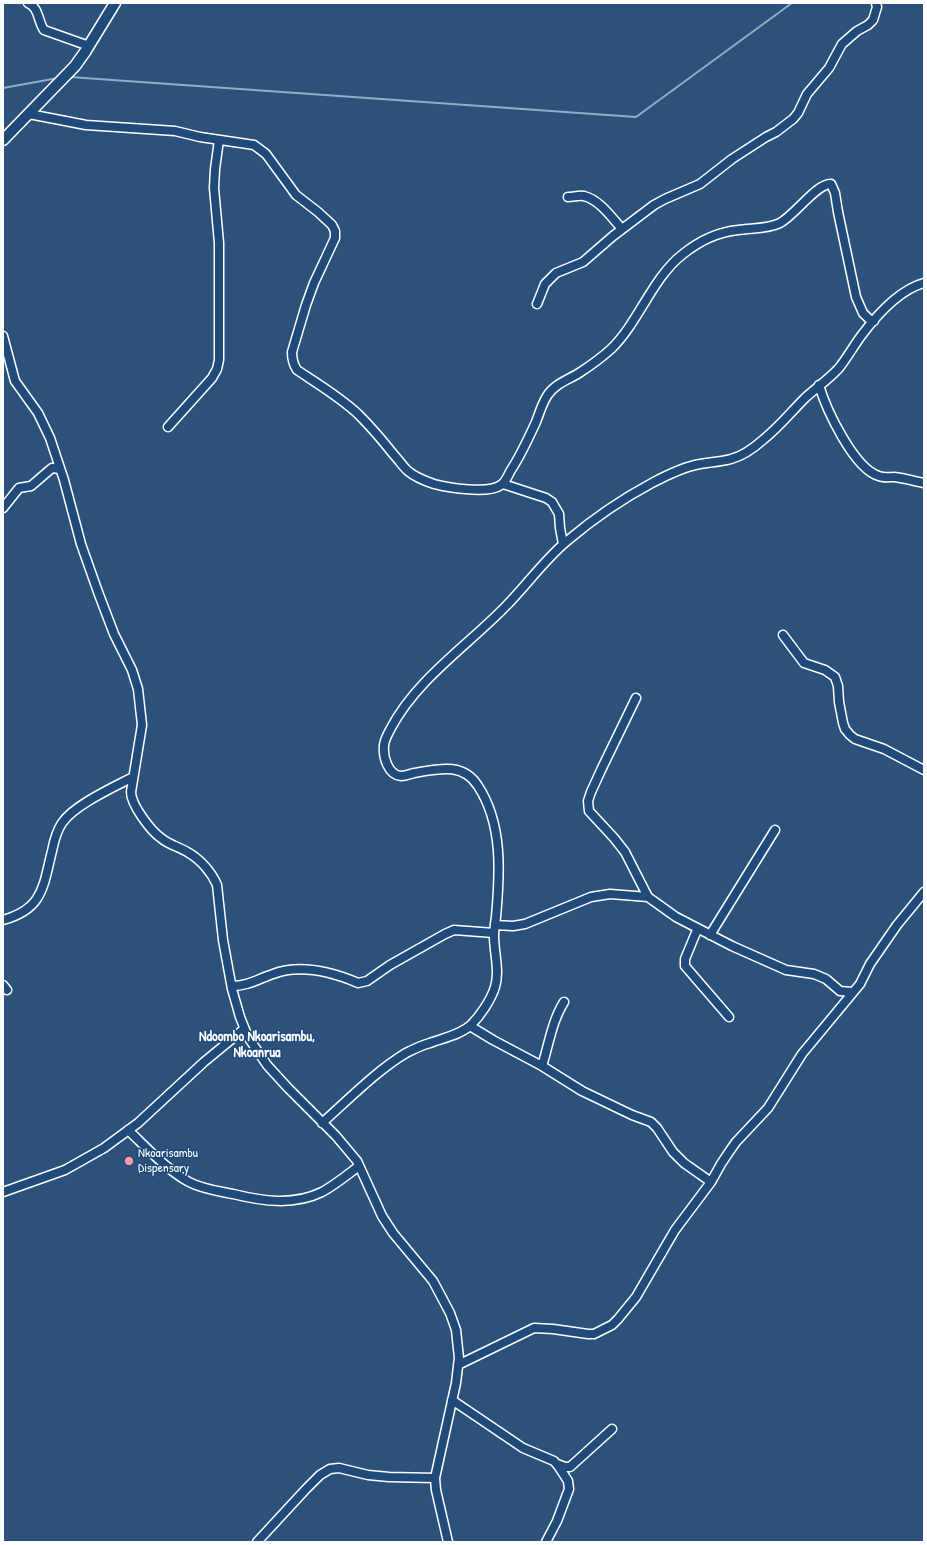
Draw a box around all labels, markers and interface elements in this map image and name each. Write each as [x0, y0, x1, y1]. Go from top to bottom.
district label: Ndoombo Nkoarisambu, Nkoanrua [199, 1029, 315, 1062]
place label: Nkoarisambu Dispensary [138, 1146, 198, 1177]
marker: Nkoarisambu Dispensary [123, 1155, 135, 1167]

